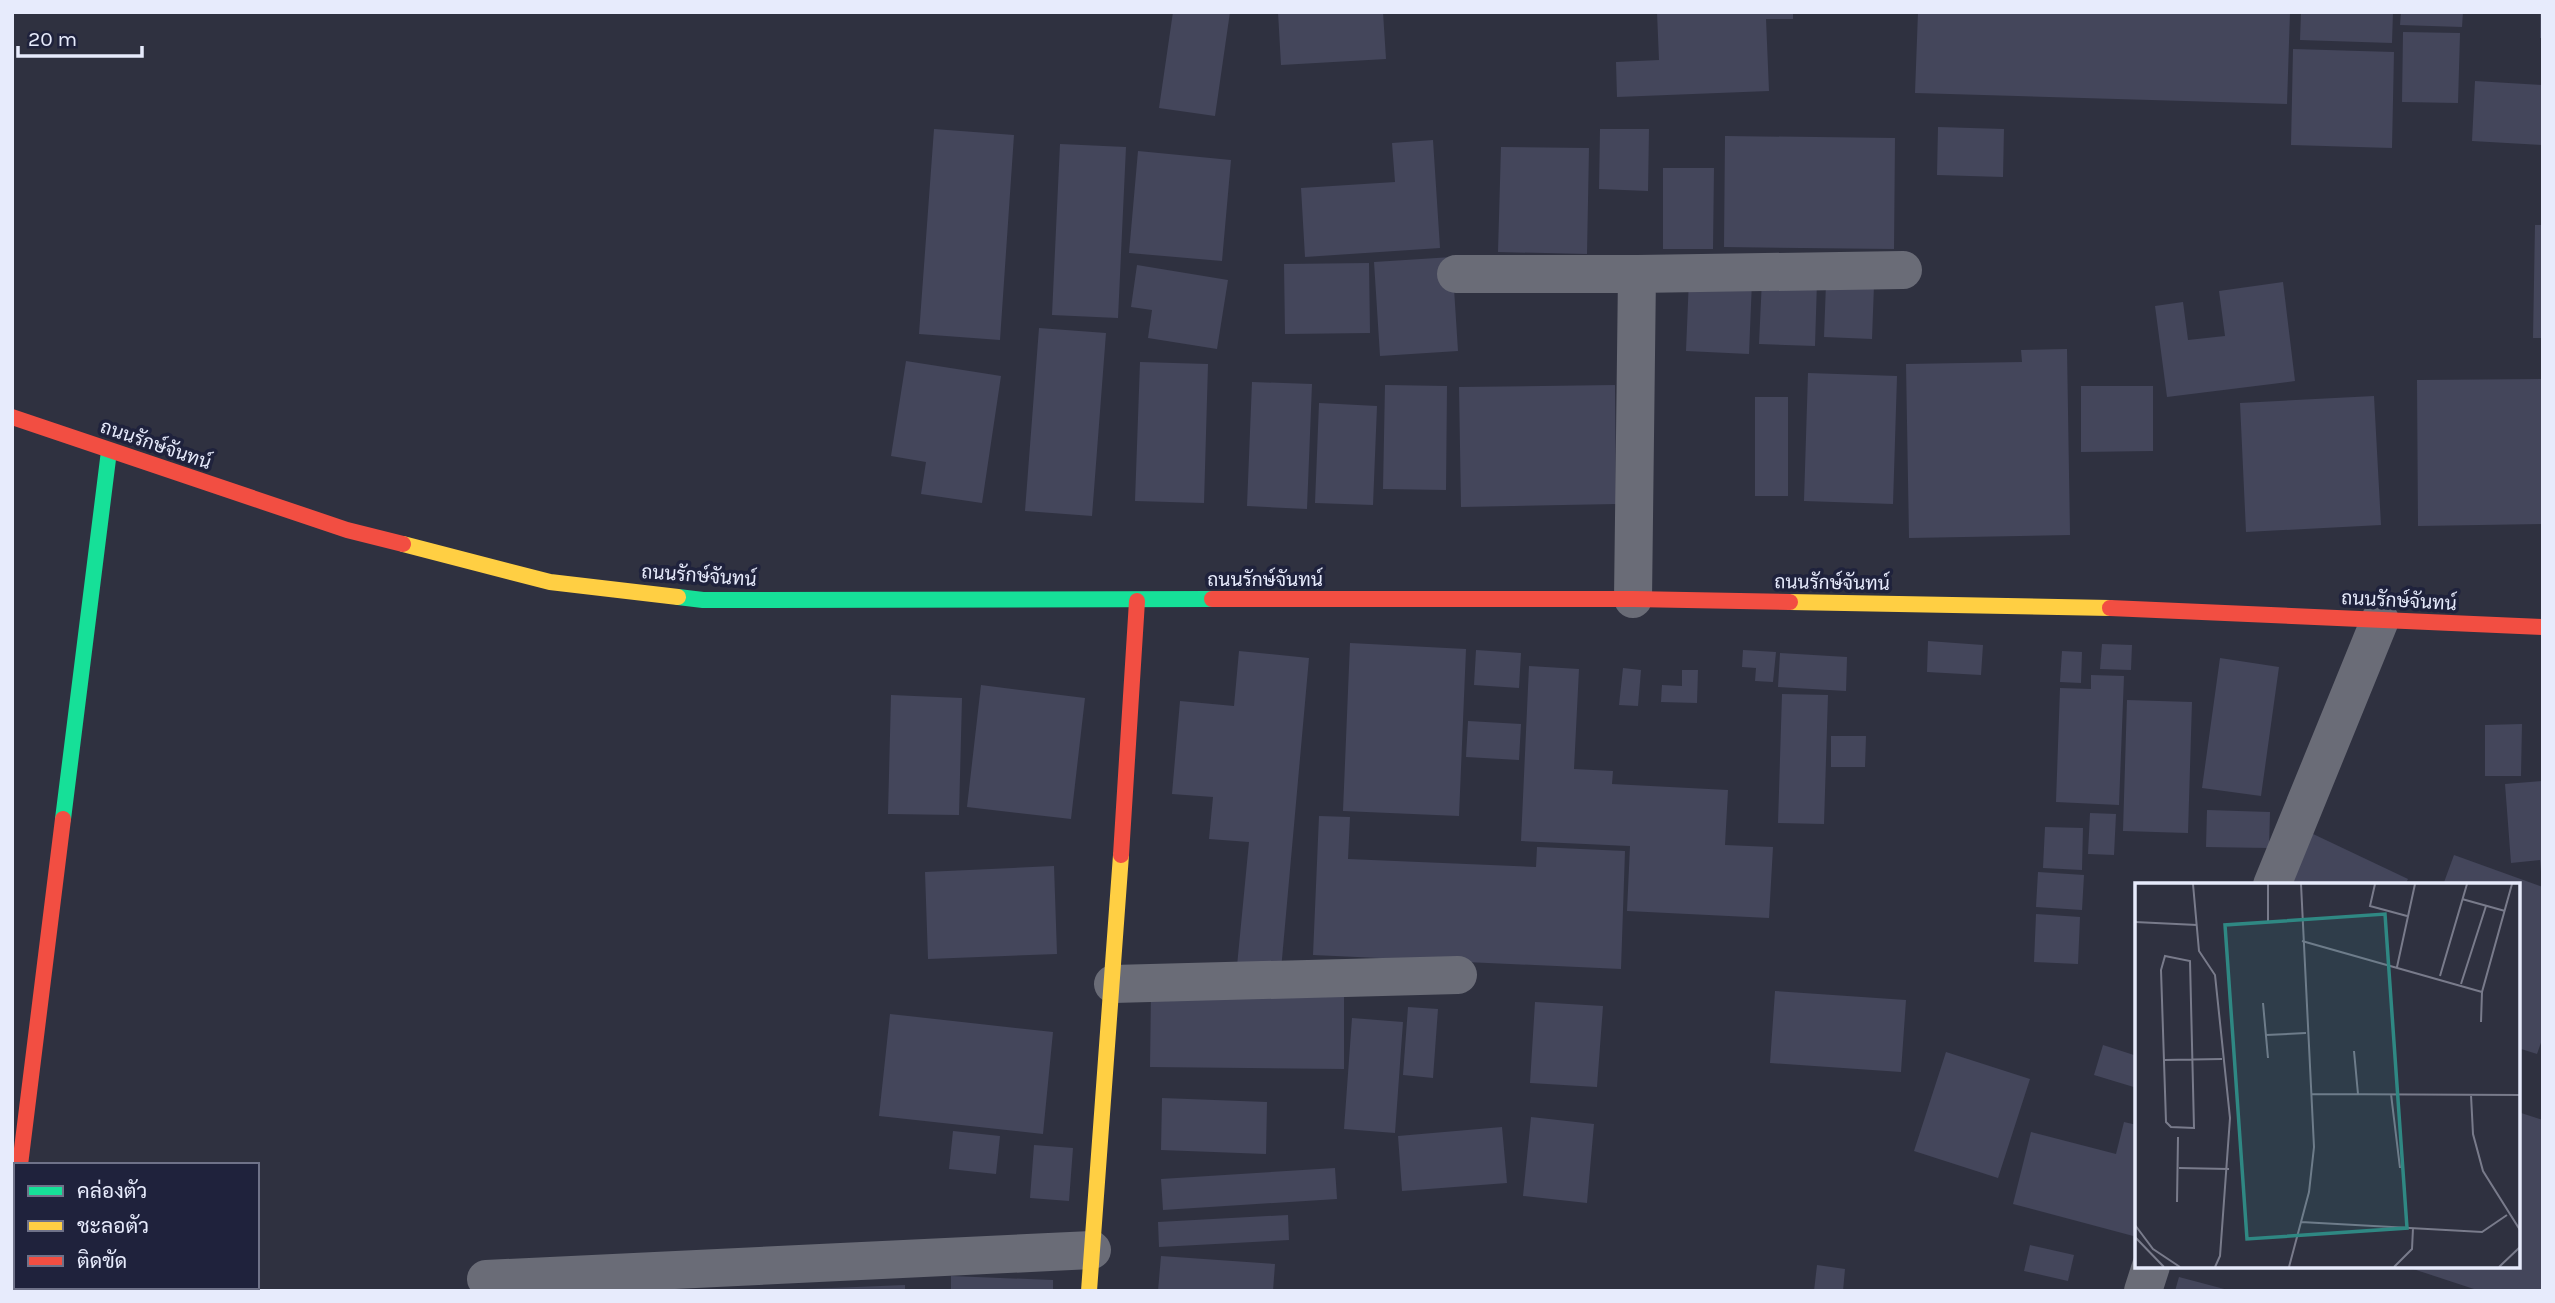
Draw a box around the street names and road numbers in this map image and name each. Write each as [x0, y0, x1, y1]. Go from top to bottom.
street label: ถนนรักษ์จันทน์ [97, 414, 215, 474]
street label: ถนนรักษ์จันทน์ [641, 559, 757, 591]
street label: ถนนรักษ์จันทน์ [1207, 567, 1323, 591]
street label: ถนนรักษ์จันทน์ [1774, 569, 1890, 595]
street label: ถนนรักษ์จันทน์ [2341, 585, 2457, 615]

